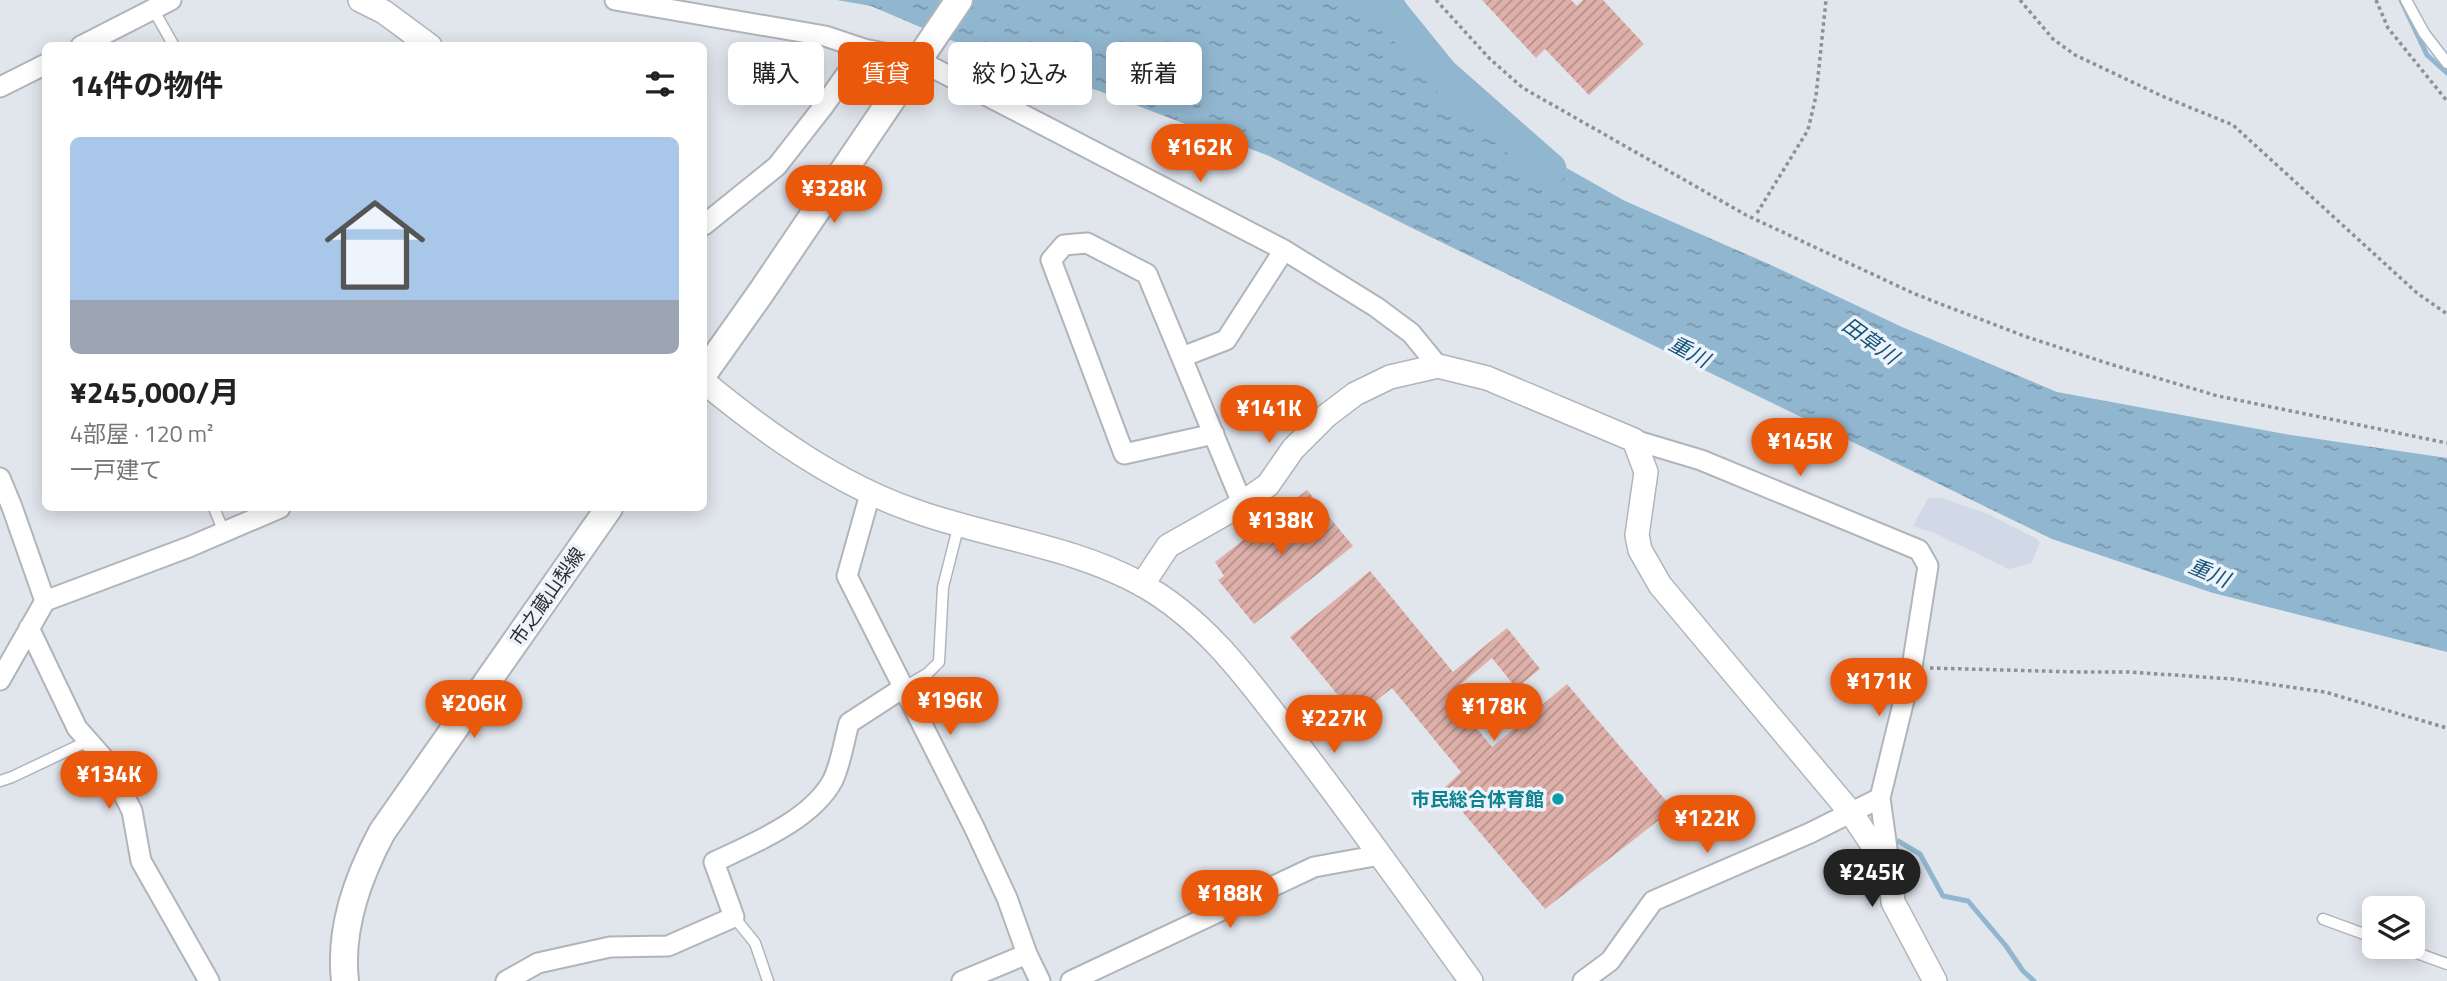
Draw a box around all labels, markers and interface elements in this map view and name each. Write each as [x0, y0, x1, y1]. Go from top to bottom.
chip: 購入 [728, 42, 824, 105]
chip: 賃貸 [838, 42, 934, 105]
chip: 絞り込み [948, 42, 1092, 105]
chip: 新着 [1106, 42, 1202, 105]
text: 14件の物件 [70, 62, 224, 108]
icon: filters [641, 65, 679, 103]
pin: ¥162K [1151, 124, 1249, 184]
text: ¥162K [1167, 129, 1233, 164]
pin: ¥328K [785, 166, 883, 225]
text: ¥328K [801, 170, 867, 205]
icon: home [312, 182, 438, 308]
water label: 田草川 [1836, 309, 1907, 373]
water label: 重川 [1663, 327, 1717, 376]
text: ¥245,000/月 [70, 369, 239, 415]
pin: ¥141K [1220, 386, 1318, 445]
text: ¥141K [1236, 390, 1302, 425]
text: 4部屋 · 120 m² [70, 416, 213, 451]
pin: ¥145K [1751, 419, 1849, 478]
text: ¥145K [1767, 423, 1833, 458]
text: 一戸建て [70, 452, 162, 487]
pin: ¥138K [1232, 498, 1330, 557]
text: ¥138K [1248, 502, 1314, 537]
street label: 市之蔵山梨線 [502, 541, 591, 651]
water label: 重川 [2184, 549, 2237, 596]
pin: ¥171K [1830, 658, 1928, 718]
text: ¥171K [1846, 663, 1912, 698]
pin: ¥196K [901, 678, 999, 737]
pin: ¥206K [425, 680, 523, 740]
text: ¥196K [917, 682, 983, 717]
pin: ¥178K [1445, 684, 1543, 743]
text: ¥206K [441, 685, 507, 720]
text: ¥178K [1461, 688, 1527, 723]
pin: ¥227K [1285, 696, 1383, 755]
text: ¥227K [1301, 700, 1367, 735]
pin: ¥134K [60, 752, 158, 811]
text: ¥134K [76, 756, 142, 791]
place label: 市民総合体育館 [1411, 784, 1544, 813]
marker: 市民総合体育館 [1550, 791, 1566, 807]
pin: ¥122K [1658, 796, 1756, 855]
text: ¥122K [1674, 800, 1740, 835]
pin: ¥245K [1823, 850, 1921, 909]
text: ¥245K [1839, 854, 1905, 889]
pin: ¥188K [1181, 870, 1279, 930]
text: ¥188K [1197, 875, 1263, 910]
map controls [2362, 896, 2425, 959]
button: layers [2362, 896, 2425, 959]

